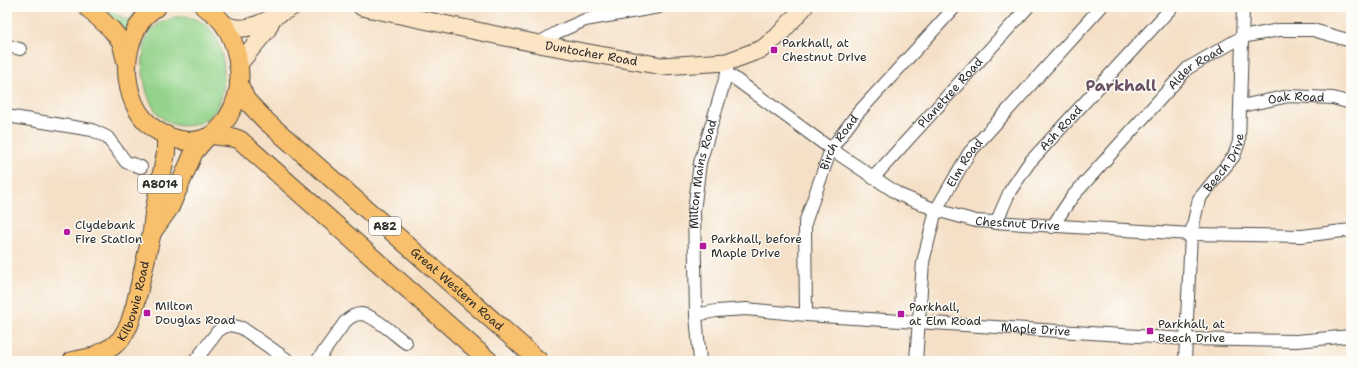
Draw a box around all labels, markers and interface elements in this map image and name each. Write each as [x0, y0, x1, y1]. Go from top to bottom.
place label: Parkhall, at Chestnut Drive [782, 35, 867, 65]
street label: Duntocher Road [544, 37, 639, 70]
street label: Alder Road [1164, 41, 1227, 93]
marker: Parkhall, at Chestnut Drive [769, 45, 779, 55]
street label: Planetree Road [914, 54, 987, 131]
district label: Parkhall [1086, 75, 1157, 96]
street label: Oak Road [1266, 88, 1325, 108]
street label: Ash Road [1036, 102, 1086, 154]
street label: Birch Road [816, 111, 862, 172]
street label: Milton Mains Road [686, 117, 721, 229]
street label: Beech Drive [1200, 133, 1247, 195]
street label: Elm Road [943, 135, 987, 190]
road number: A8014 [138, 175, 182, 193]
street label: Chestnut Drive [975, 213, 1061, 234]
place label: Clydebank Fire Station [75, 217, 142, 247]
road number: A82 [369, 217, 401, 235]
marker: Clydebank Fire Station [62, 227, 72, 237]
place label: Parkhall, before Maple Drive [711, 231, 802, 261]
marker: Parkhall, before Maple Drive [698, 241, 708, 251]
street label: Great Western Road [407, 244, 507, 335]
street label: Kilbowie Road [113, 259, 153, 344]
place label: Milton Douglas Road [155, 298, 236, 328]
place label: Parkhall, at Elm Road [909, 299, 982, 329]
marker: Milton Douglas Road [142, 308, 152, 318]
marker: Parkhall, at Elm Road [896, 309, 906, 319]
place label: Parkhall, at Beech Drive [1158, 316, 1225, 346]
street label: Maple Drive [1001, 319, 1071, 340]
marker: Parkhall, at Beech Drive [1145, 326, 1155, 336]

